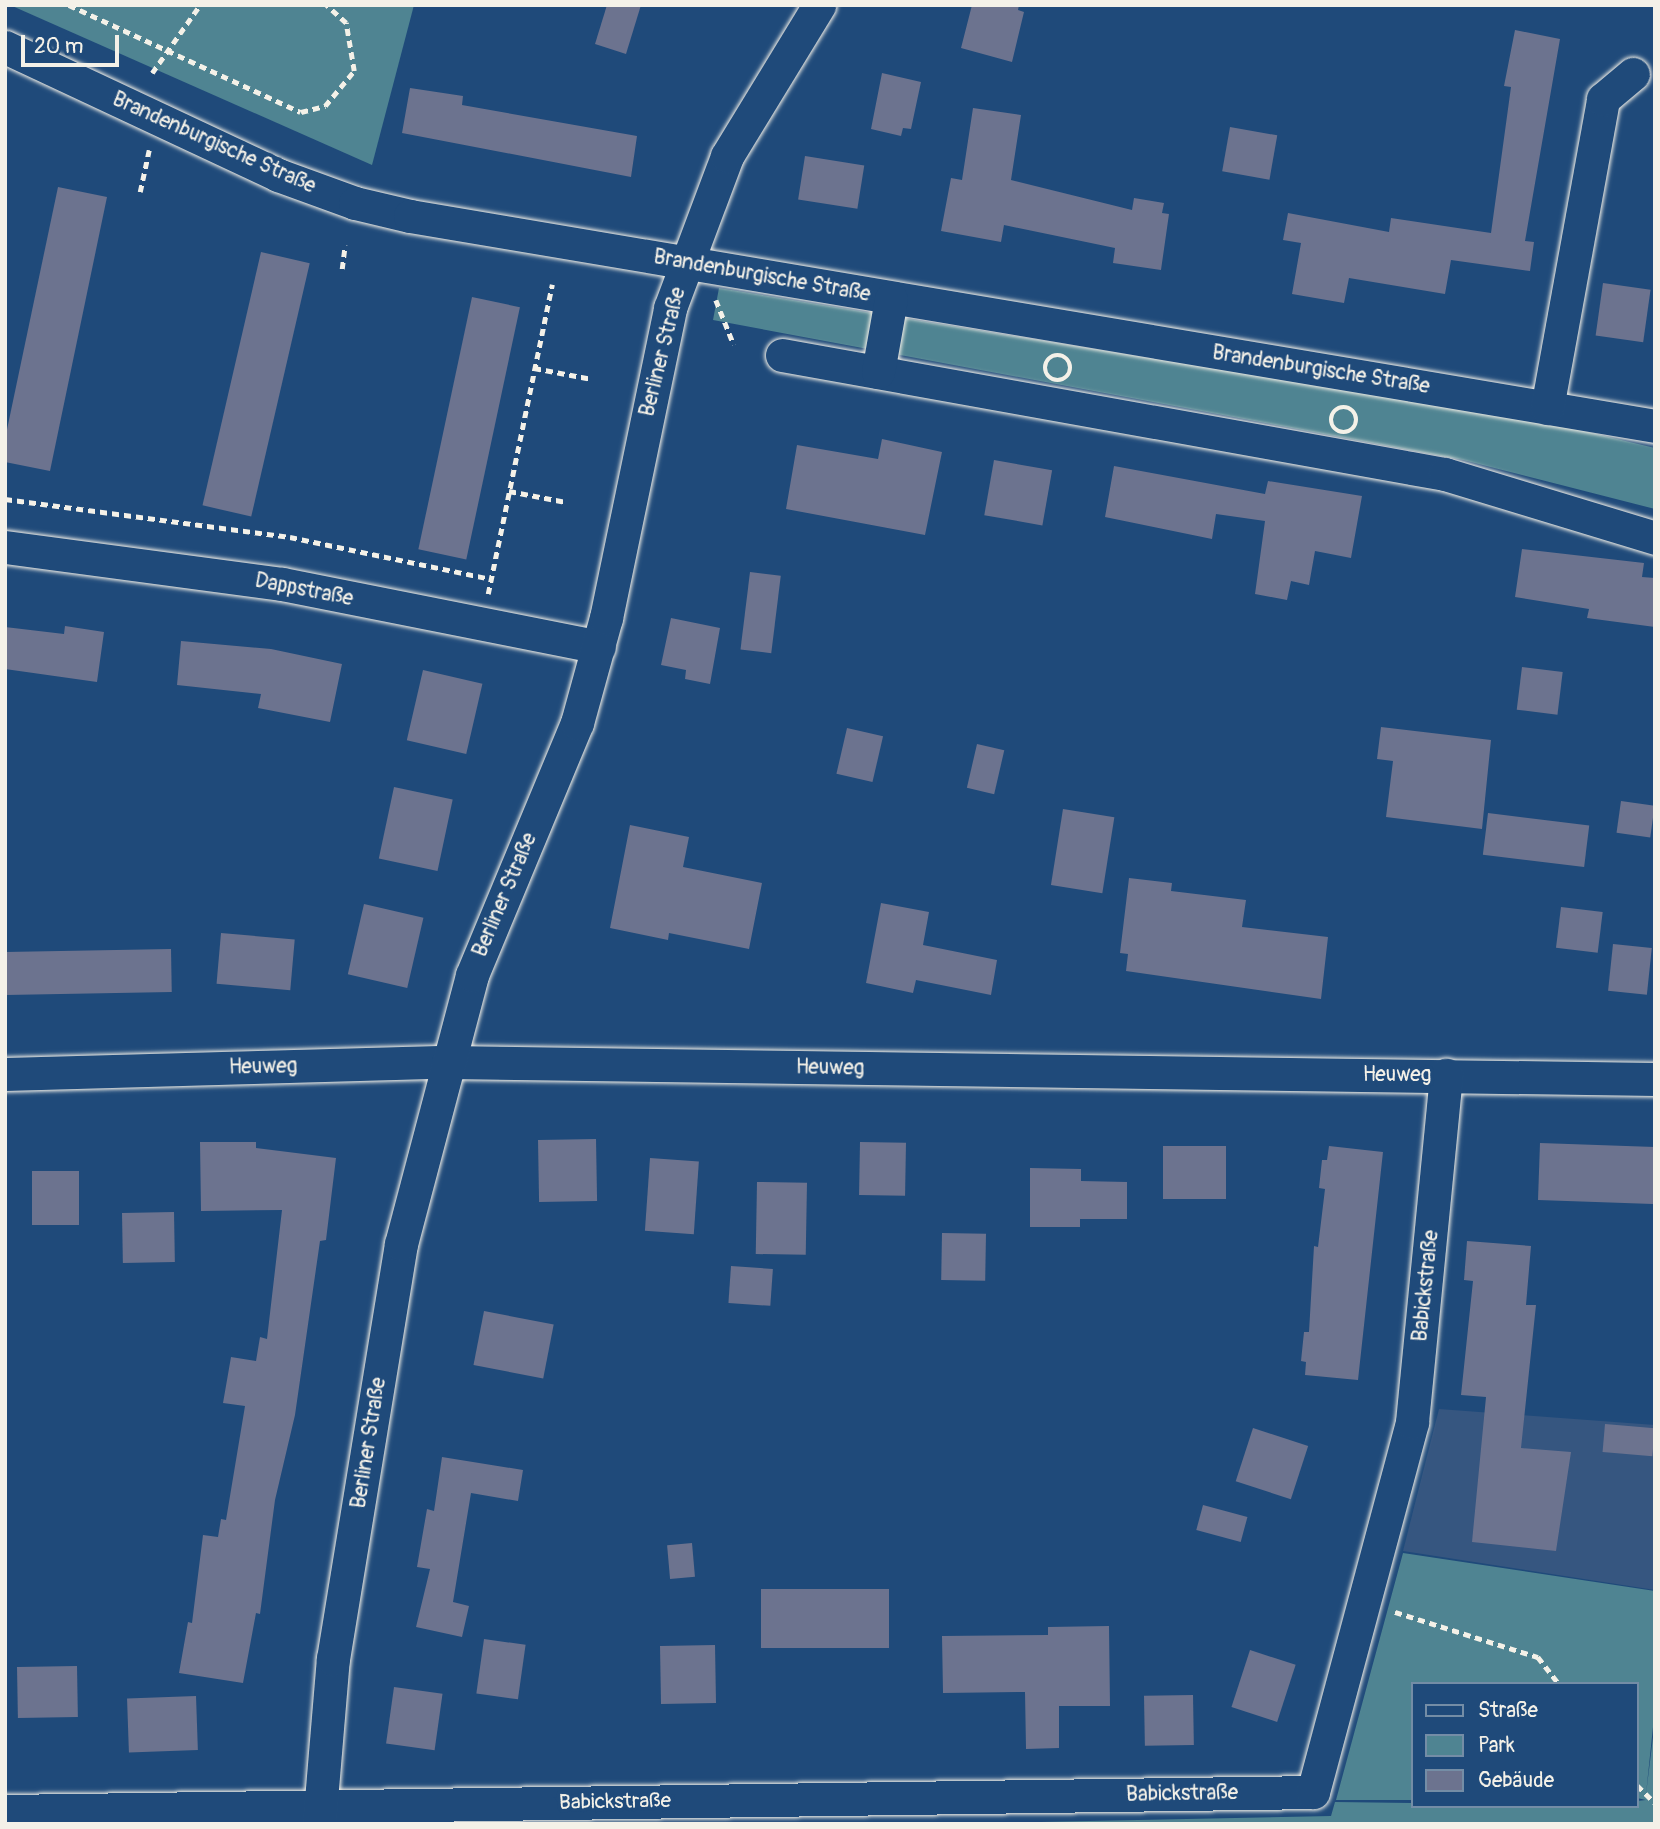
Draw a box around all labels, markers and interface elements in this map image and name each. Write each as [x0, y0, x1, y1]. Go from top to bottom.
scale bar [24, 21, 122, 65]
text: 20 m [34, 33, 83, 60]
street label: Brandenburgische Straße [108, 87, 320, 199]
street label: Brandenburgische Straße [651, 244, 873, 308]
street label: Berliner Straße [635, 285, 691, 419]
street label: Brandenburgische Straße [1210, 340, 1432, 400]
street label: Dappstraße [253, 568, 355, 612]
street label: Berliner Straße [468, 829, 542, 961]
street label: Heuweg [229, 1054, 297, 1080]
street label: Heuweg [796, 1055, 864, 1081]
street label: Heuweg [1363, 1062, 1431, 1088]
street label: Babickstraße [1408, 1229, 1444, 1343]
street label: Berliner Straße [346, 1376, 392, 1510]
legend [1412, 1682, 1639, 1808]
text: Straße [1478, 1697, 1538, 1724]
text: Park [1478, 1732, 1515, 1759]
text: Gebäude [1478, 1767, 1554, 1794]
street label: Babickstraße [1126, 1780, 1238, 1808]
street label: Babickstraße [559, 1788, 671, 1816]

